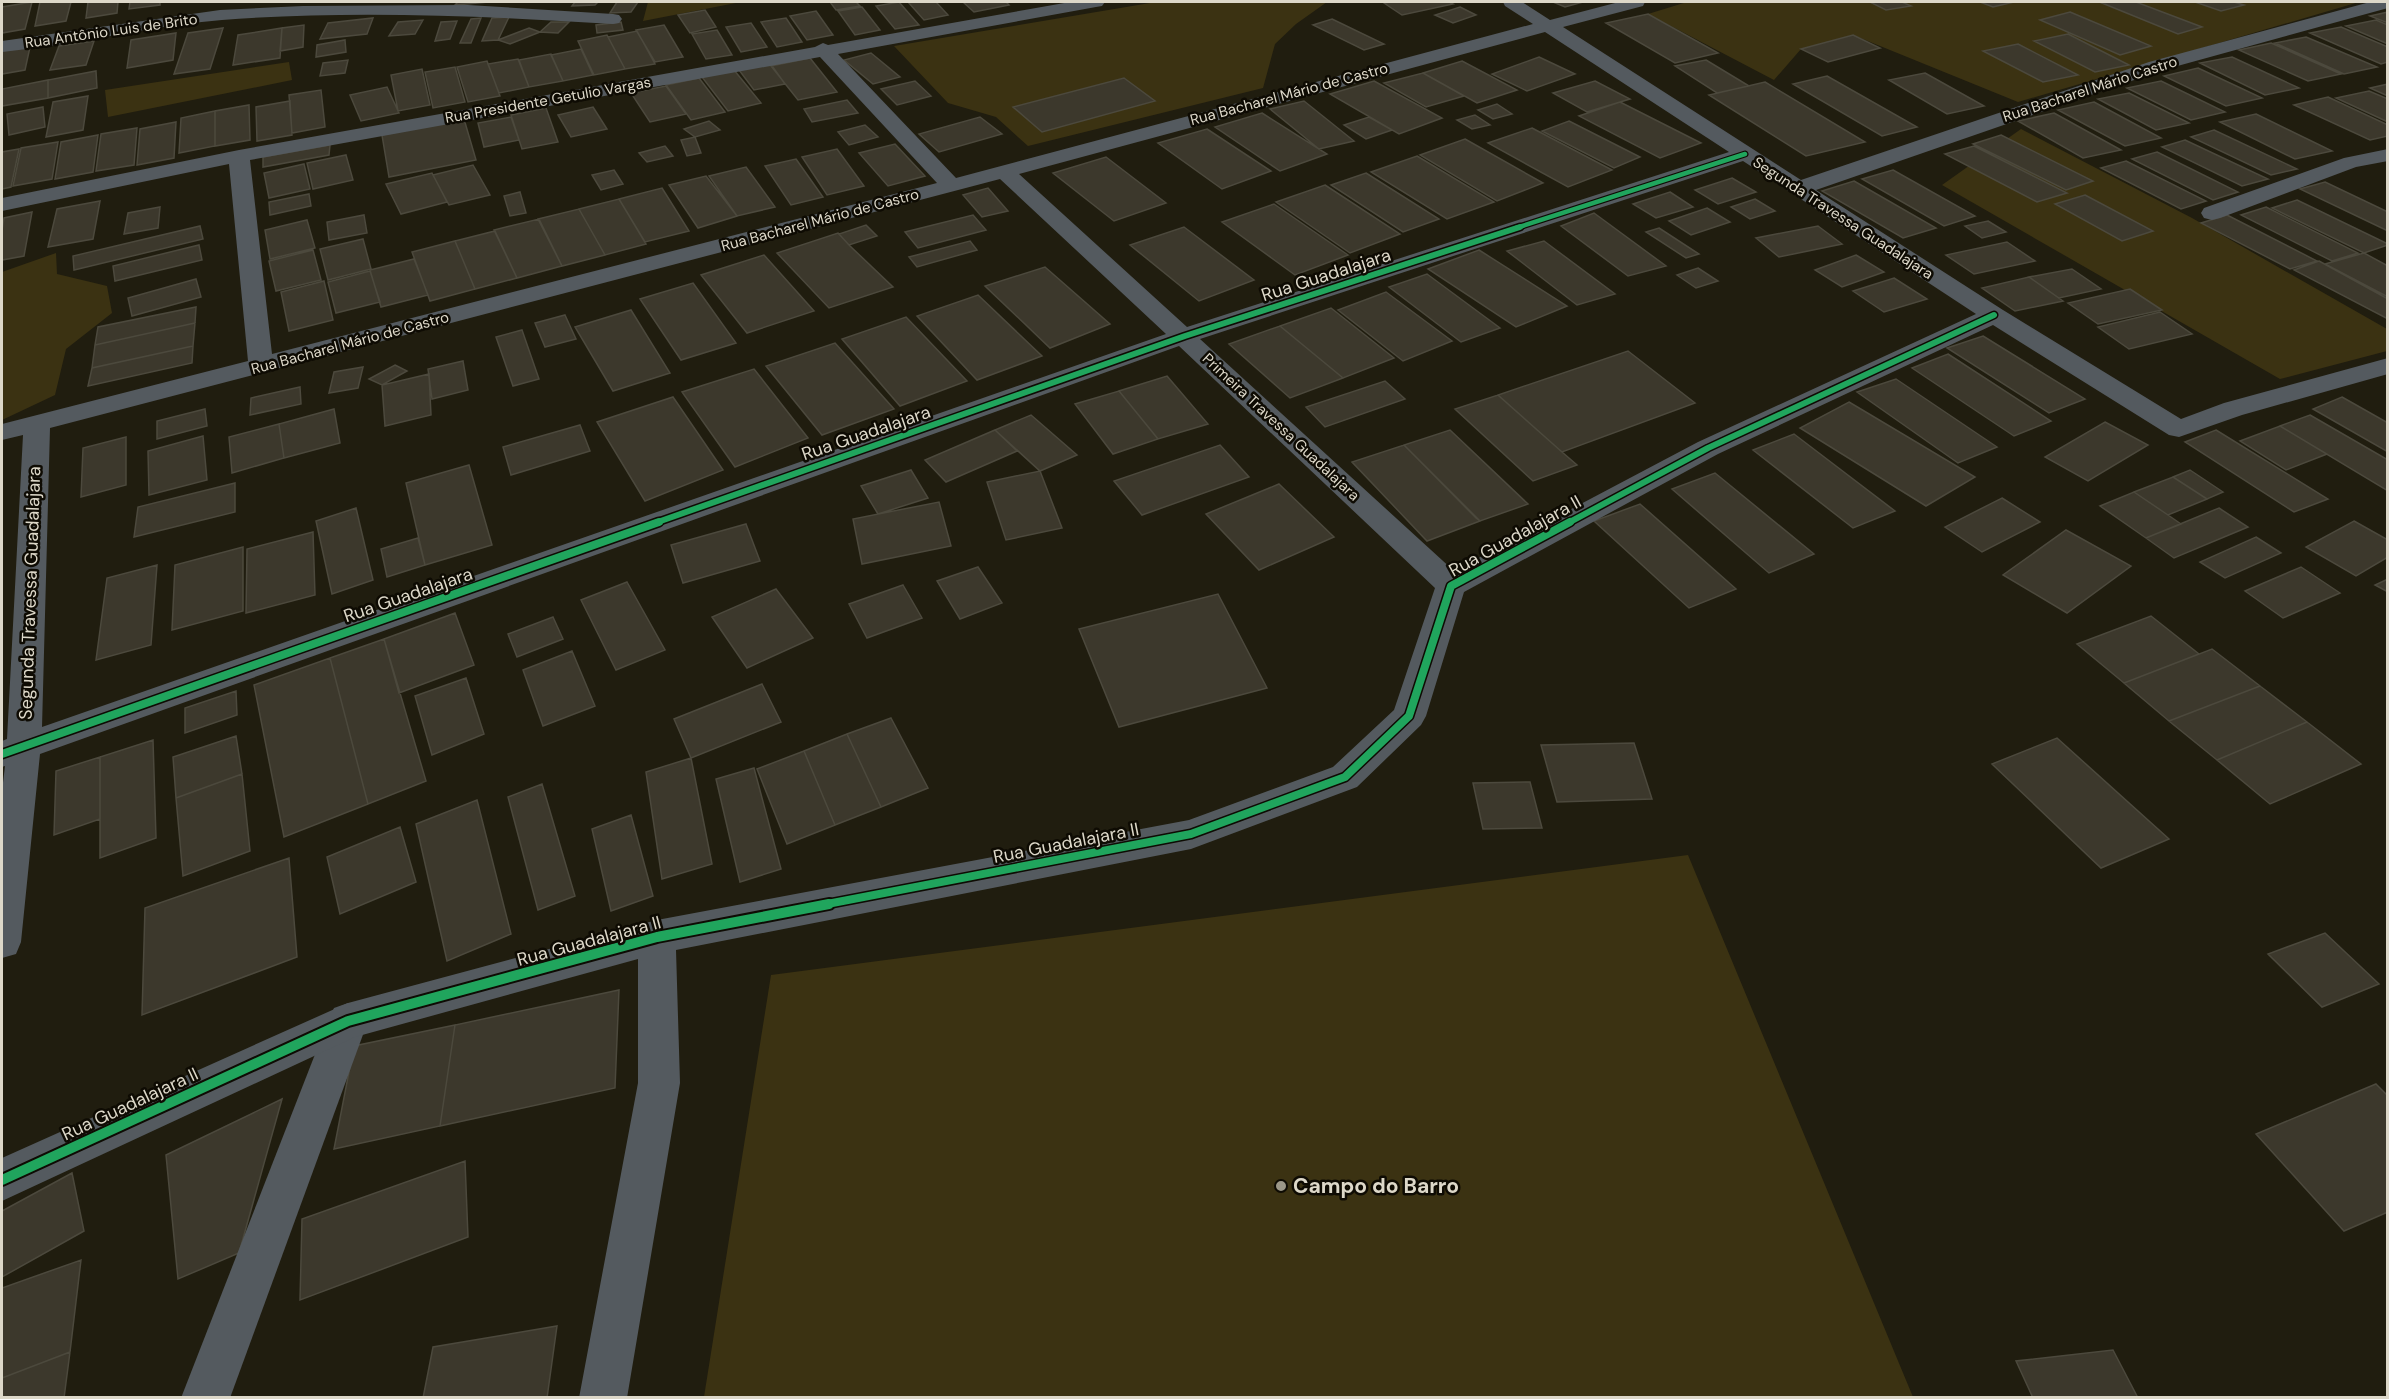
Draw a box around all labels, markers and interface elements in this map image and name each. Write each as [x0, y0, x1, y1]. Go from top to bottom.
street label: Rua Antônio Luis de Brito [23, 9, 199, 53]
street label: Rua Bacharel Mário Castro [2000, 51, 2180, 127]
street label: Rua Bacharel Mário de Castro [1188, 58, 1390, 130]
street label: Rua Presidente Getulio Vargas [443, 72, 653, 128]
street label: Segunda Travessa Guadalajara [1749, 152, 1937, 284]
street label: Rua Bacharel Mário de Castro [719, 184, 921, 256]
street label: Rua Guadalajara [1258, 243, 1394, 307]
street label: Rua Bacharel Mário de Castro [249, 307, 451, 379]
street label: Primeira Travessa Guadalajara [1198, 349, 1364, 505]
street label: Rua Guadalajara [798, 400, 934, 466]
street label: Segunda Travessa Guadalajara [14, 466, 46, 720]
street label: Rua Guadalajara II [1444, 490, 1586, 582]
street label: Rua Guadalajara [340, 562, 476, 628]
street label: Rua Guadalajara II [991, 817, 1141, 869]
street label: Rua Guadalajara II [514, 910, 664, 972]
street label: Rua Guadalajara II [58, 1062, 202, 1146]
place label: Campo do Barro [1293, 1172, 1459, 1200]
marker: Campo do Barro [1274, 1179, 1288, 1193]

